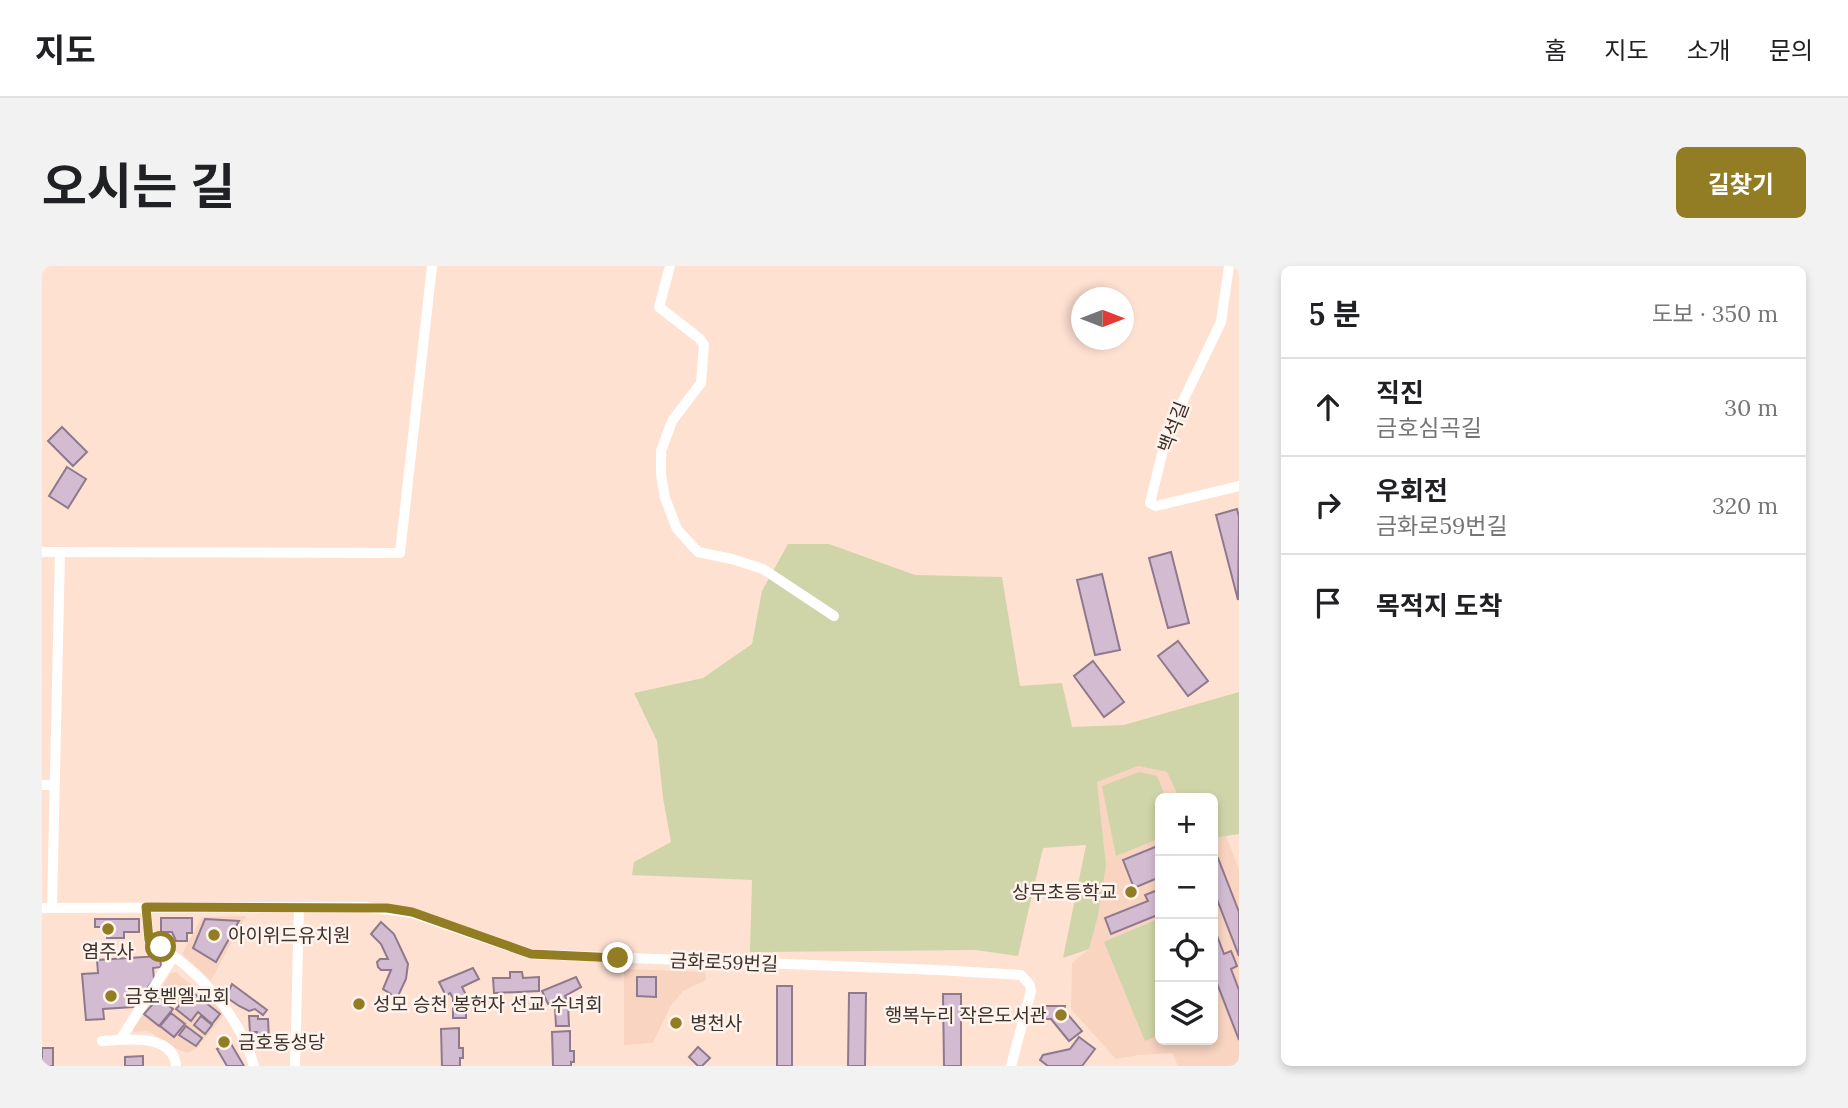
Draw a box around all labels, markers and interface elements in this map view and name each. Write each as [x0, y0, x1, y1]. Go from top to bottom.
text: 지도 [35, 29, 96, 71]
text: 홈 [1544, 35, 1566, 66]
text: 지도 [1604, 35, 1649, 66]
text: 소개 [1687, 35, 1731, 66]
text: 문의 [1769, 35, 1813, 66]
button: 길찾기 [1676, 147, 1806, 218]
text: 오시는 길 [42, 155, 235, 217]
north arrow [1071, 287, 1134, 350]
text: 5 분 [1309, 295, 1361, 333]
text: 도보 · 350 m [1652, 299, 1778, 328]
text: 직진 [1376, 376, 1424, 409]
icon: ahead [1309, 388, 1347, 426]
text: 30 m [1724, 393, 1778, 422]
street label: 백석길 [1152, 398, 1194, 456]
text: 금호심곡길 [1376, 413, 1482, 442]
text: 우회전 [1376, 474, 1448, 507]
icon: right [1309, 486, 1347, 524]
text: 320 m [1712, 491, 1778, 520]
text: 금화로59번길 [1376, 511, 1508, 540]
icon: arrive [1309, 584, 1347, 622]
text: 목적지 도착 [1376, 589, 1502, 622]
map controls [1155, 793, 1218, 1045]
button: + [1155, 793, 1218, 856]
button: − [1155, 856, 1218, 919]
place label: 상무초등학교 [1012, 880, 1117, 904]
marker: 상무초등학교 [1123, 884, 1139, 900]
button: locate [1155, 919, 1218, 982]
marker: 염주사 [100, 921, 116, 937]
place label: 아이위드유치원 [228, 923, 350, 947]
marker: 아이위드유치원 [206, 927, 222, 943]
route start [145, 931, 176, 962]
place label: 염주사 [82, 939, 134, 963]
route end [602, 942, 633, 973]
street label: 금화로59번길 [669, 948, 779, 976]
button: layers [1155, 982, 1218, 1045]
place label: 금호벧엘교회 [125, 984, 230, 1008]
marker: 금호벧엘교회 [103, 988, 119, 1004]
place label: 성모 승천 봉헌자 선교 수녀회 [373, 992, 603, 1016]
marker: 성모 승천 봉헌자 선교 수녀회 [351, 996, 367, 1012]
place label: 행복누리 작은도서관 [885, 1003, 1047, 1027]
marker: 행복누리 작은도서관 [1053, 1007, 1069, 1023]
place label: 병천사 [690, 1011, 742, 1035]
marker: 병천사 [668, 1015, 684, 1031]
place label: 금호동성당 [238, 1030, 325, 1054]
marker: 금호동성당 [216, 1034, 232, 1050]

